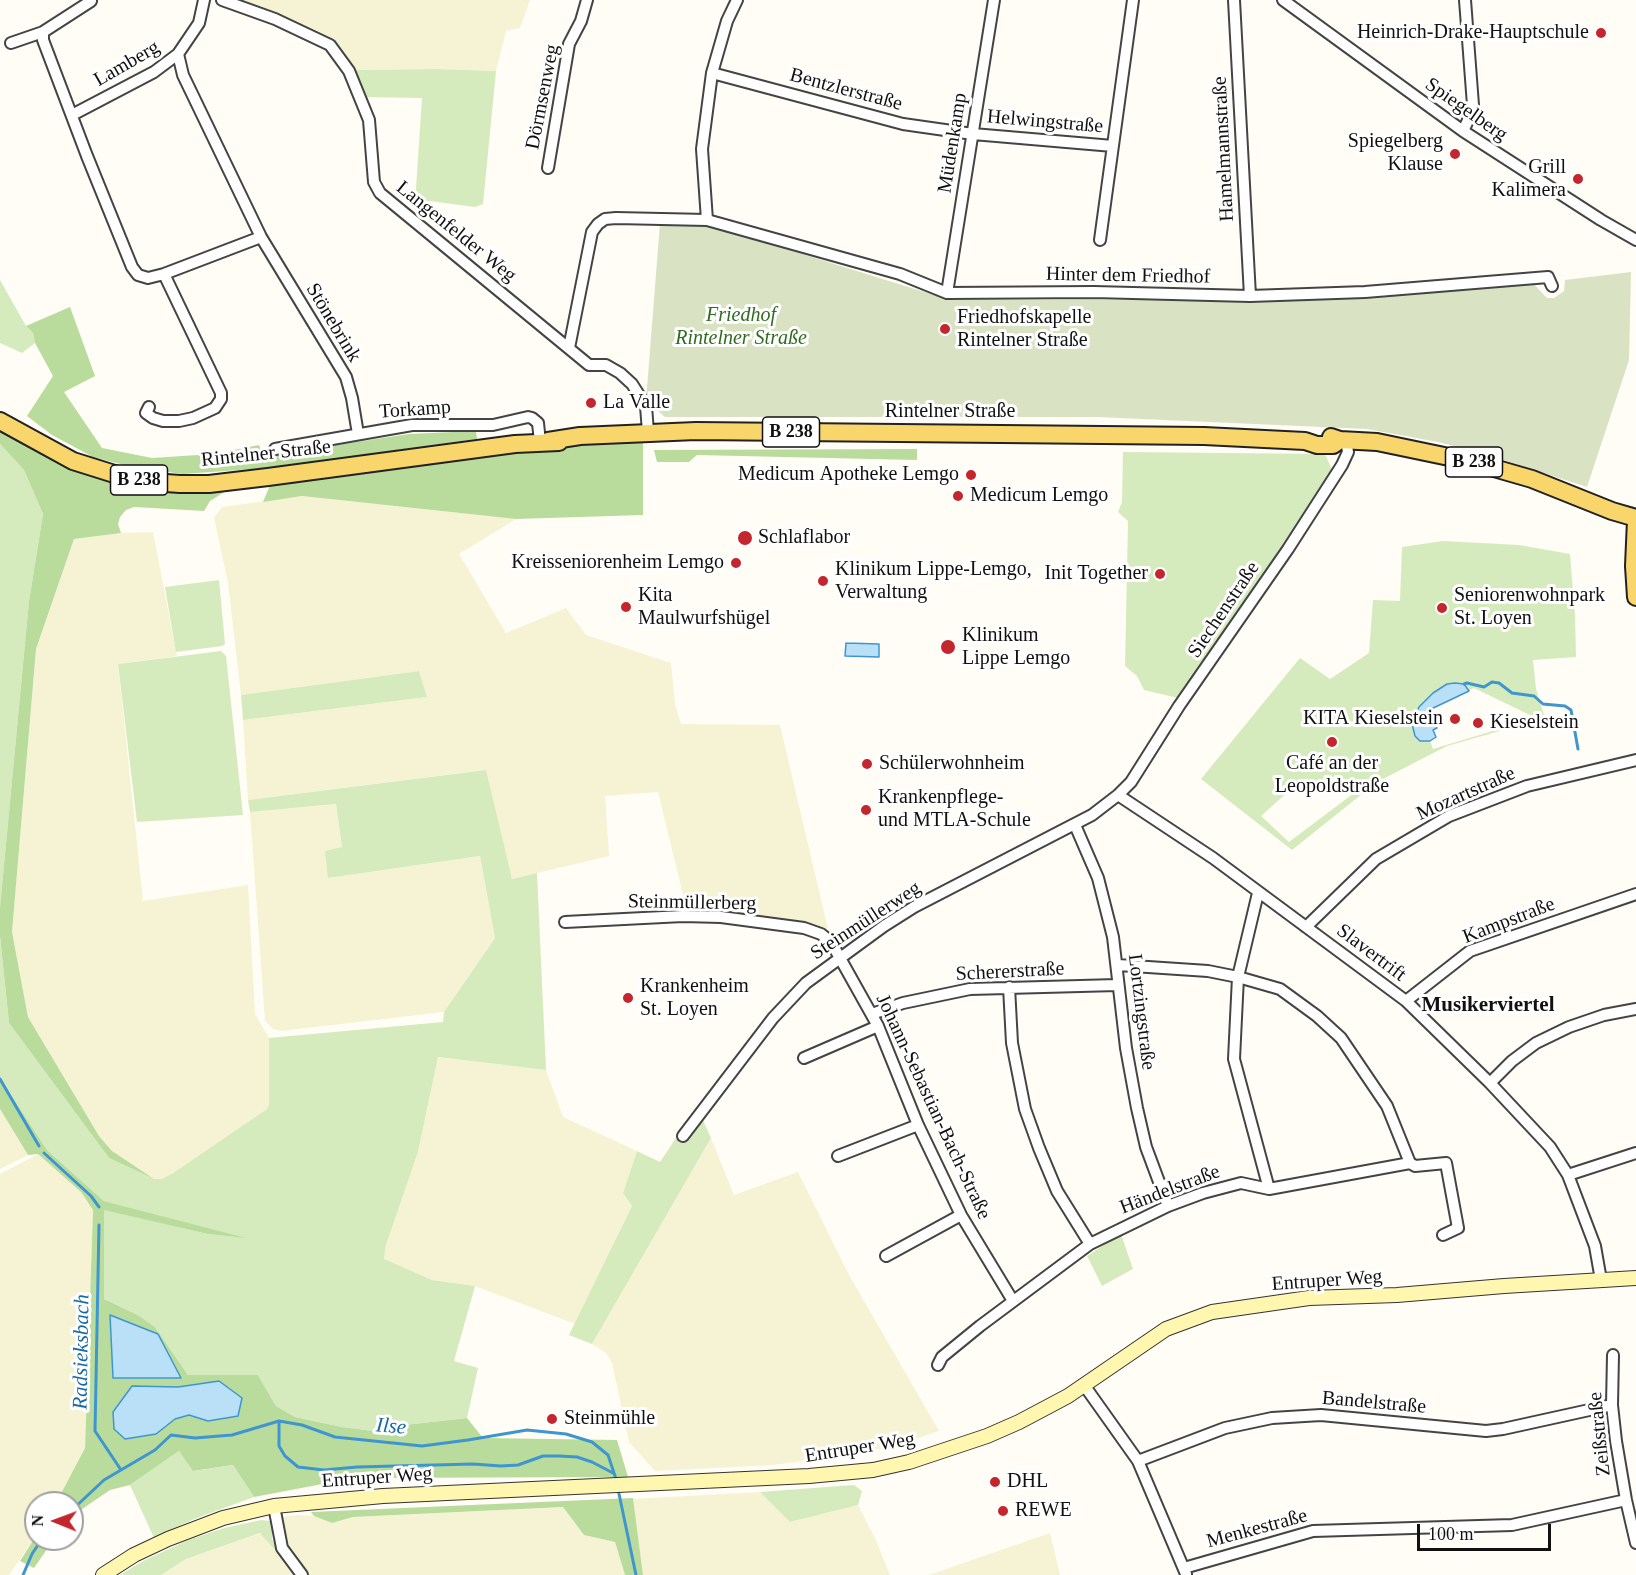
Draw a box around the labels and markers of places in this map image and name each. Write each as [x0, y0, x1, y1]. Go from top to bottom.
place label: Heinrich-Drake-Hauptschule [1357, 21, 1589, 45]
marker: Heinrich-Drake-Hauptschule [1594, 26, 1608, 40]
place label: Spiegelberg Klause [1348, 130, 1443, 177]
marker: Spiegelberg Klause [1448, 147, 1462, 161]
place label: Grill Kalimera [1492, 156, 1566, 203]
marker: Grill Kalimera [1571, 172, 1585, 186]
place label: Friedhofskapelle Rintelner Straße [957, 306, 1091, 353]
marker: Friedhofskapelle Rintelner Straße [938, 322, 952, 336]
place label: La Valle [603, 391, 670, 415]
marker: La Valle [584, 396, 598, 410]
place label: Medicum Apotheke Lemgo [738, 463, 959, 487]
marker: Medicum Apotheke Lemgo [964, 468, 978, 482]
place label: Medicum Lemgo [970, 484, 1108, 508]
marker: Medicum Lemgo [951, 489, 965, 503]
place label: Schlaflabor [758, 526, 850, 550]
marker: Schlaflabor [736, 529, 754, 547]
place label: Kreisseniorenheim Lemgo [511, 551, 724, 575]
marker: Kreisseniorenheim Lemgo [729, 556, 743, 570]
place label: Klinikum Lippe-Lemgo, Verwaltung [835, 558, 1032, 605]
place label: Init Together [1044, 562, 1148, 586]
marker: Init Together [1153, 567, 1167, 581]
marker: Klinikum Lippe-Lemgo, Verwaltung [816, 574, 830, 588]
place label: Kita Maulwurfshügel [638, 584, 770, 631]
place label: Seniorenwohnpark St. Loyen [1454, 584, 1605, 631]
marker: Kita Maulwurfshügel [619, 600, 633, 614]
marker: Seniorenwohnpark St. Loyen [1435, 601, 1449, 615]
place label: Klinikum Lippe Lemgo [962, 624, 1070, 671]
marker: Klinikum Lippe Lemgo [939, 638, 957, 656]
place label: KITA Kieselstein [1303, 707, 1443, 731]
place label: Kieselstein [1490, 711, 1579, 735]
marker: KITA Kieselstein [1448, 712, 1462, 726]
marker: Kieselstein [1471, 716, 1485, 730]
marker: Café an der Leopoldstraße [1325, 735, 1339, 749]
place label: Schülerwohnheim [879, 752, 1025, 776]
place label: Café an der Leopoldstraße [1275, 752, 1389, 799]
marker: Schülerwohnheim [860, 757, 874, 771]
place label: Krankenpflege- und MTLA-Schule [878, 786, 1031, 833]
marker: Krankenpflege- und MTLA-Schule [859, 803, 873, 817]
place label: Krankenheim St. Loyen [640, 975, 749, 1022]
marker: Krankenheim St. Loyen [621, 991, 635, 1005]
place label: Steinmühle [564, 1407, 655, 1431]
marker: Steinmühle [545, 1412, 559, 1426]
place label: DHL [1007, 1470, 1048, 1494]
marker: DHL [988, 1475, 1002, 1489]
place label: REWE [1015, 1499, 1072, 1523]
marker: REWE [996, 1504, 1010, 1518]

